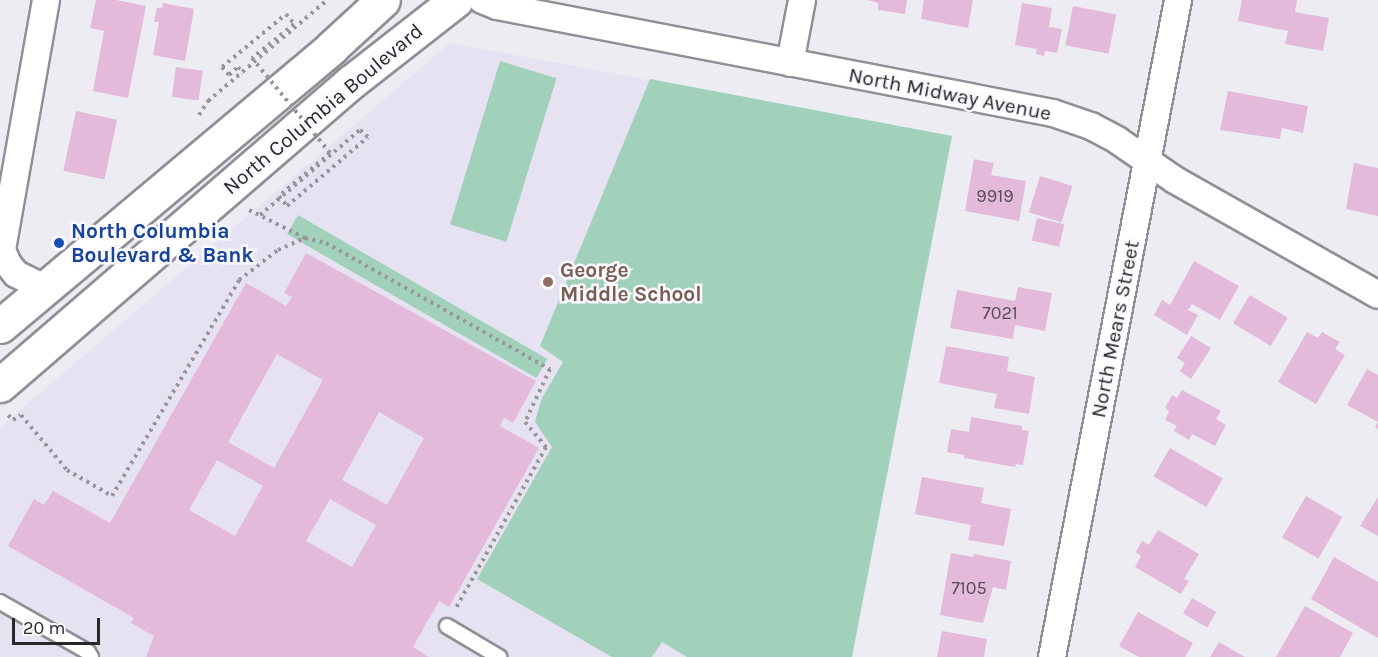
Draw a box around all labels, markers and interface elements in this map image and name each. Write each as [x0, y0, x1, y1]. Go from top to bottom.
street label: North Columbia Boulevard [218, 18, 428, 200]
street label: North Midway Avenue [846, 62, 1054, 126]
house number: 9919 [976, 185, 1014, 207]
place label: North Columbia Boulevard & Bank [71, 218, 254, 268]
marker: North Columbia Boulevard & Bank [52, 236, 66, 250]
street label: North Mears Street [1085, 238, 1145, 420]
place label: George Middle School [560, 257, 702, 307]
marker: George Middle School [541, 275, 555, 289]
house number: 7021 [982, 302, 1018, 324]
house number: 7105 [951, 577, 987, 599]
scale bar [15, 606, 104, 644]
text: 20 m [23, 617, 65, 639]

